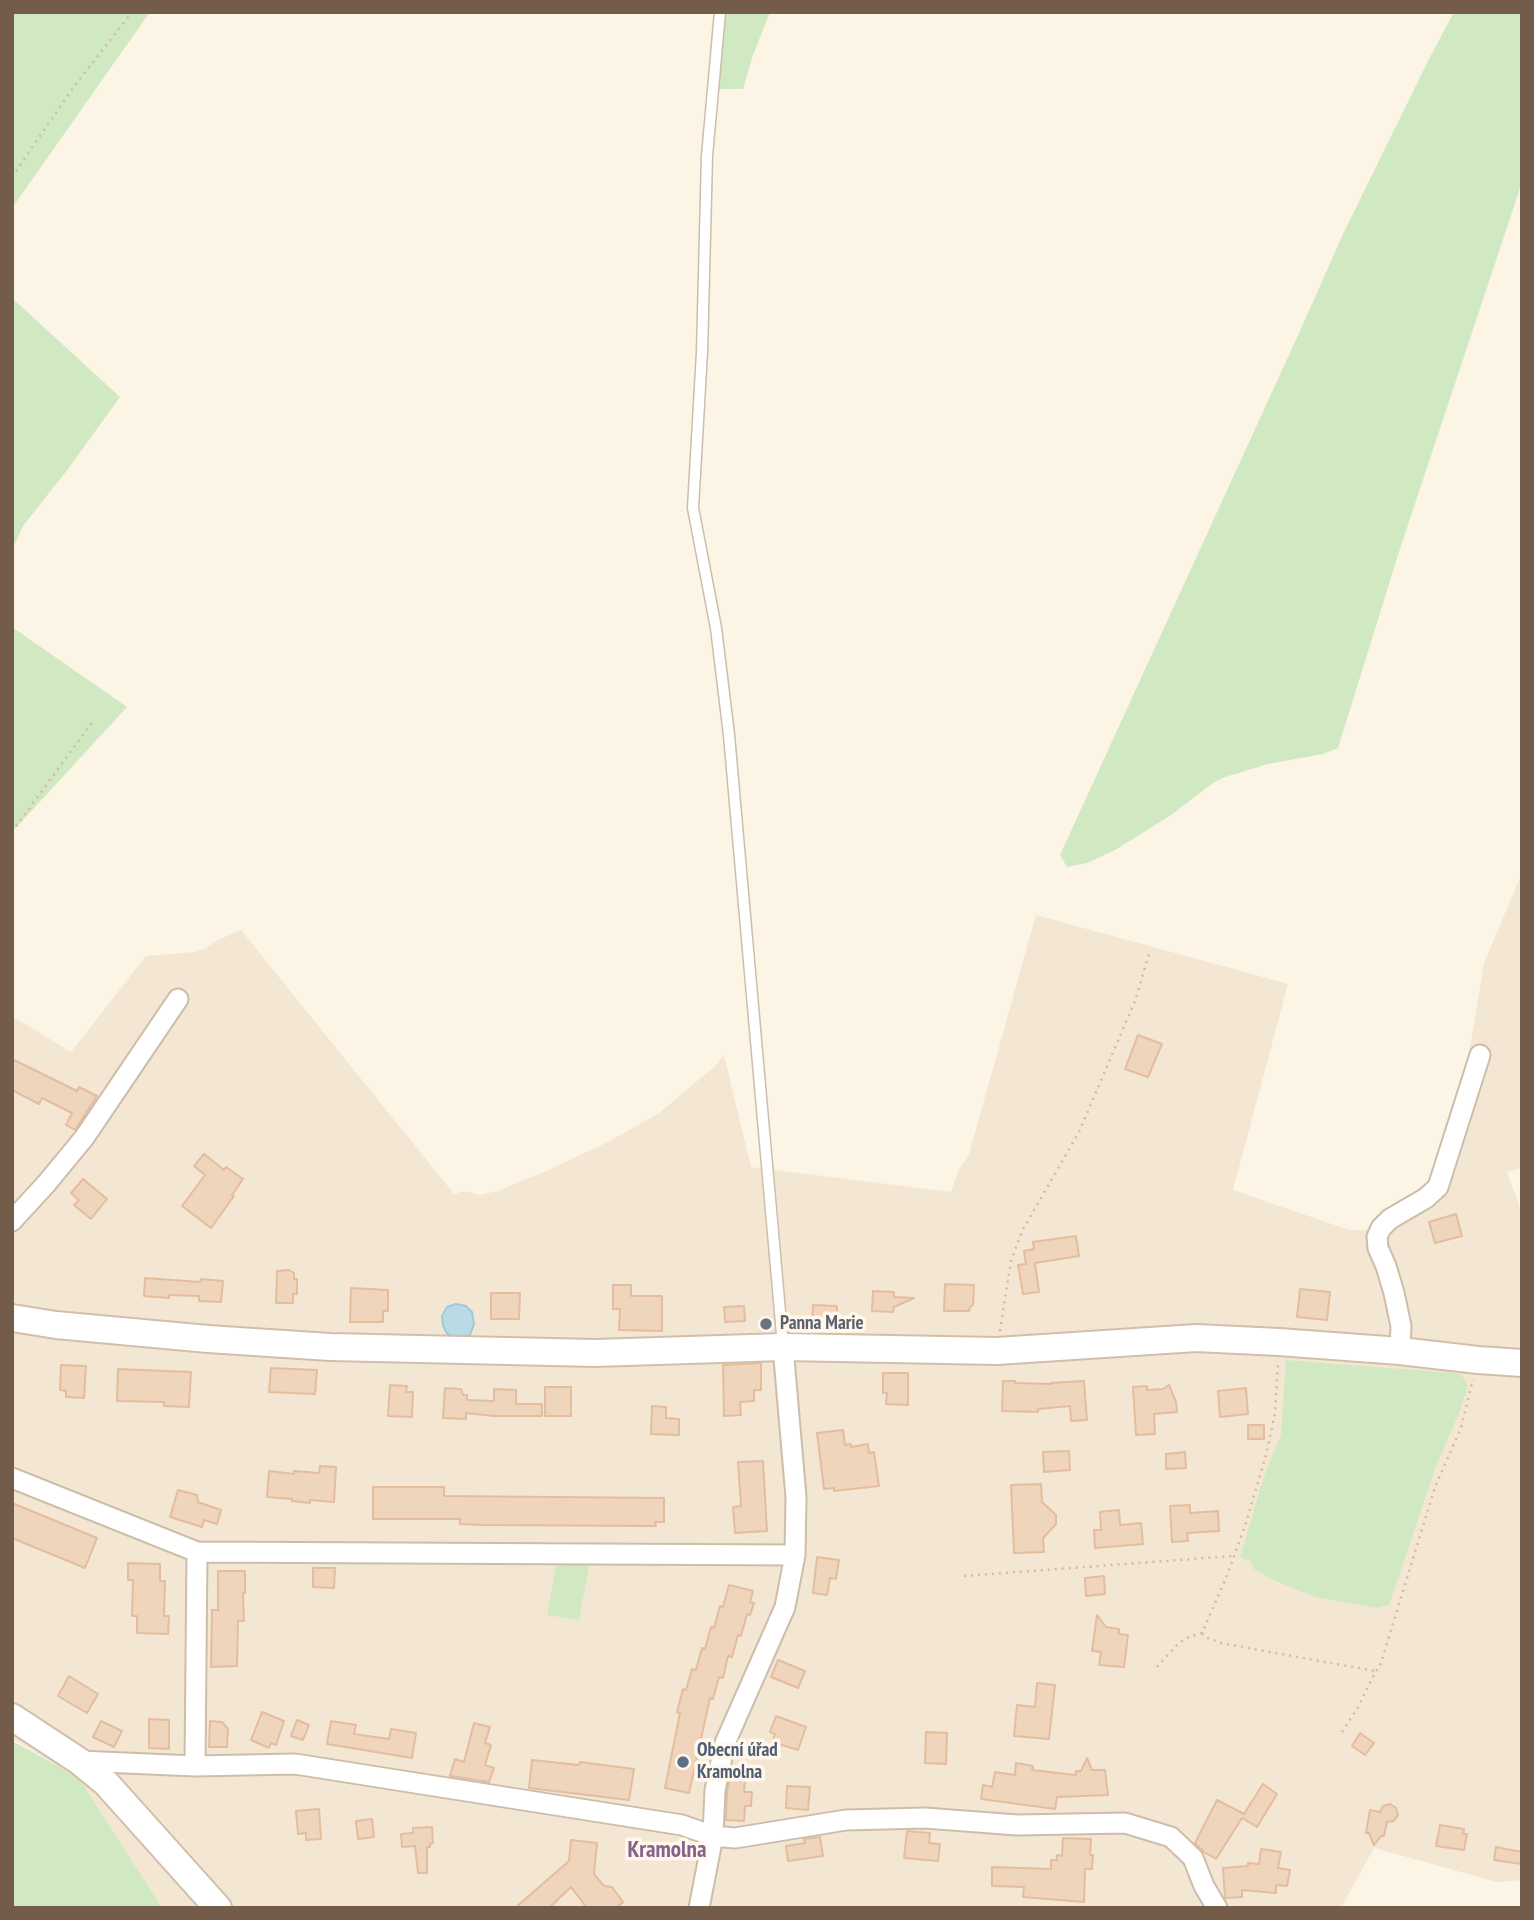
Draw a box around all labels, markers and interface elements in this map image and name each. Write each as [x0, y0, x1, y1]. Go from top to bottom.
place label: Panna Marie [780, 1313, 864, 1335]
marker: Panna Marie [758, 1316, 774, 1332]
place label: Obecní úřad Kramolna [697, 1740, 778, 1784]
marker: Obecní úřad Kramolna [675, 1754, 691, 1770]
district label: Kramolna [628, 1836, 706, 1864]

